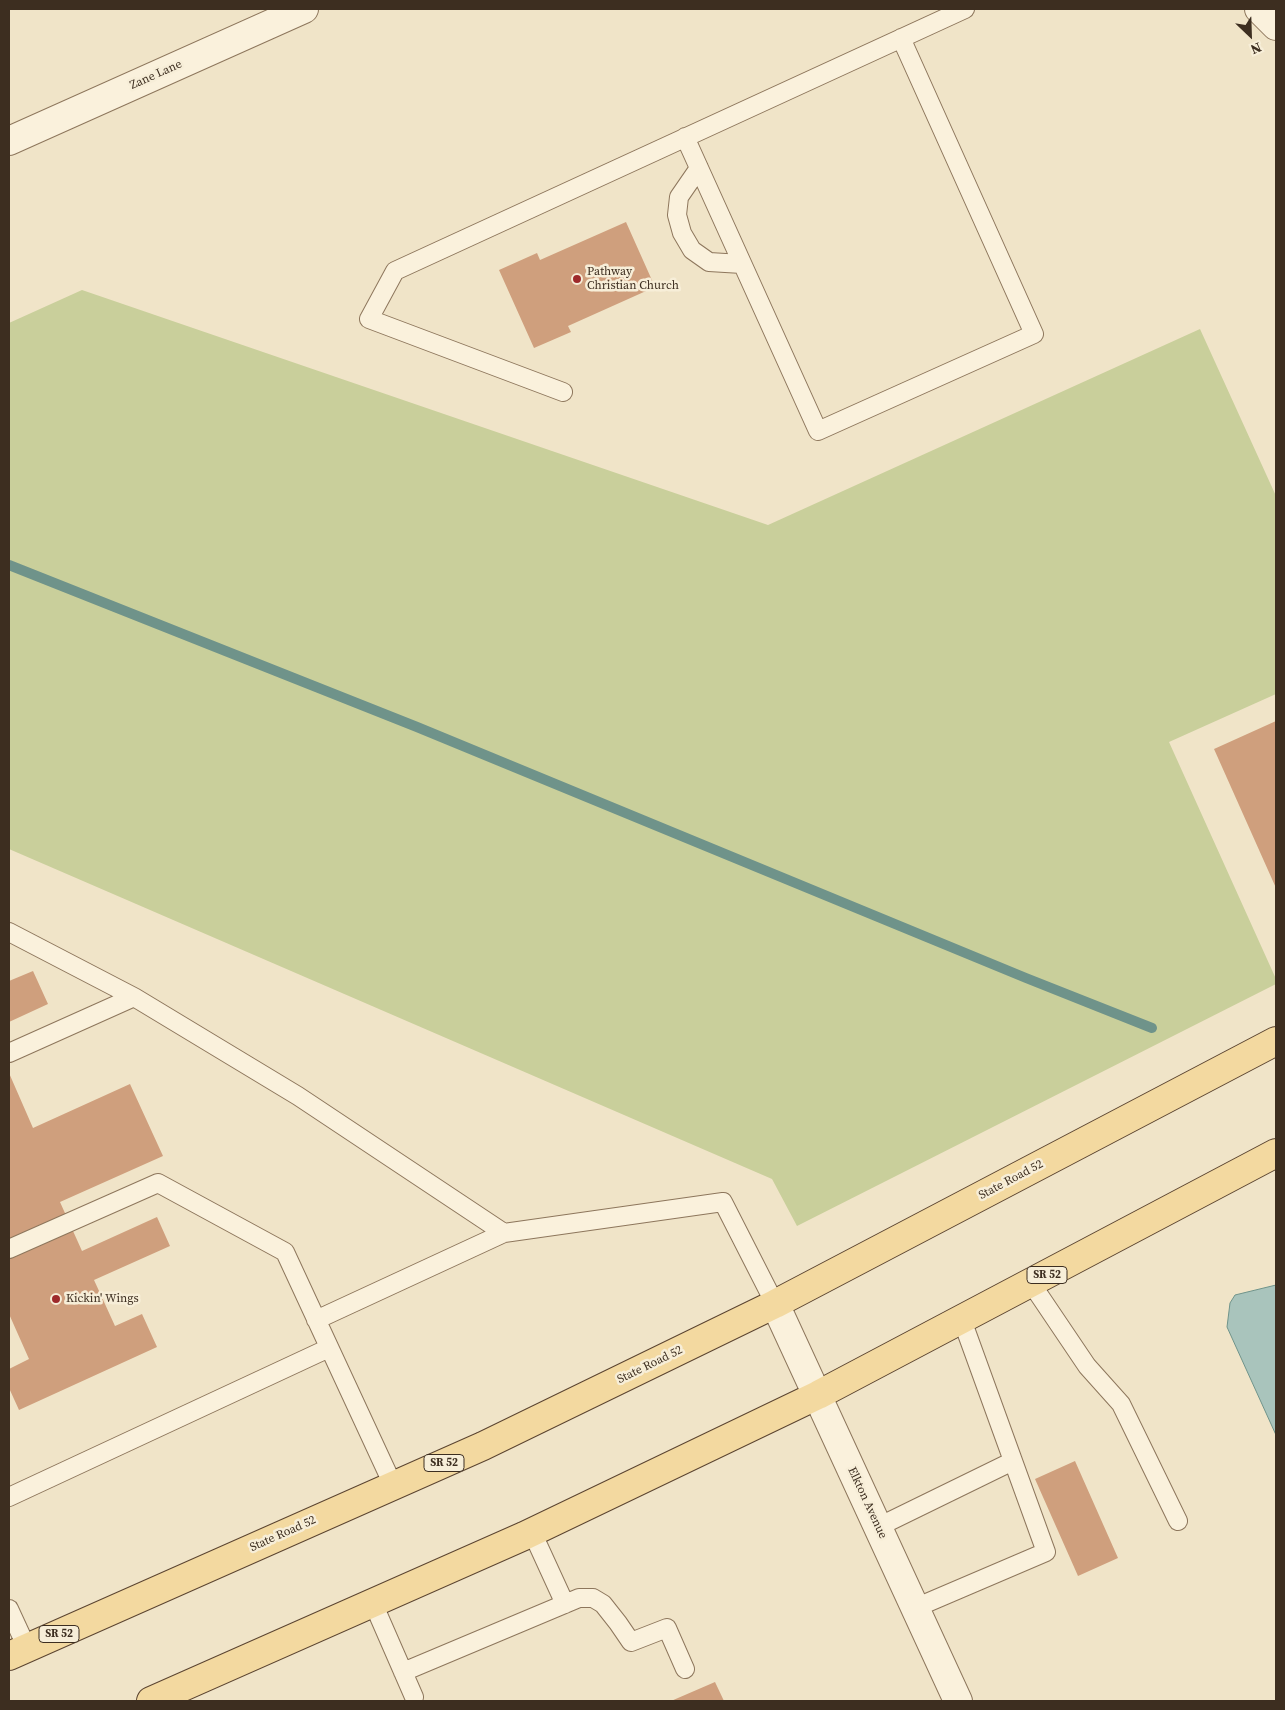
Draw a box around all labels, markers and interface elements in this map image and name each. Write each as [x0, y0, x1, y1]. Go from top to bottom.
north arrow [1225, 10, 1275, 60]
text: N [1247, 37, 1265, 60]
street label: Zane Lane [128, 57, 184, 93]
place label: Pathway Christian Church [587, 265, 679, 293]
marker: Pathway Christian Church [571, 273, 583, 285]
street label: State Road 52 [976, 1157, 1046, 1203]
road number: SR 52 [1027, 1266, 1067, 1284]
place label: Kickin' Wings [66, 1292, 139, 1306]
marker: Kickin' Wings [50, 1293, 62, 1305]
street label: State Road 52 [615, 1343, 685, 1387]
road number: SR 52 [424, 1455, 464, 1472]
street label: Elkton Avenue [844, 1465, 890, 1541]
street label: State Road 52 [248, 1513, 318, 1555]
road number: SR 52 [39, 1626, 79, 1642]

